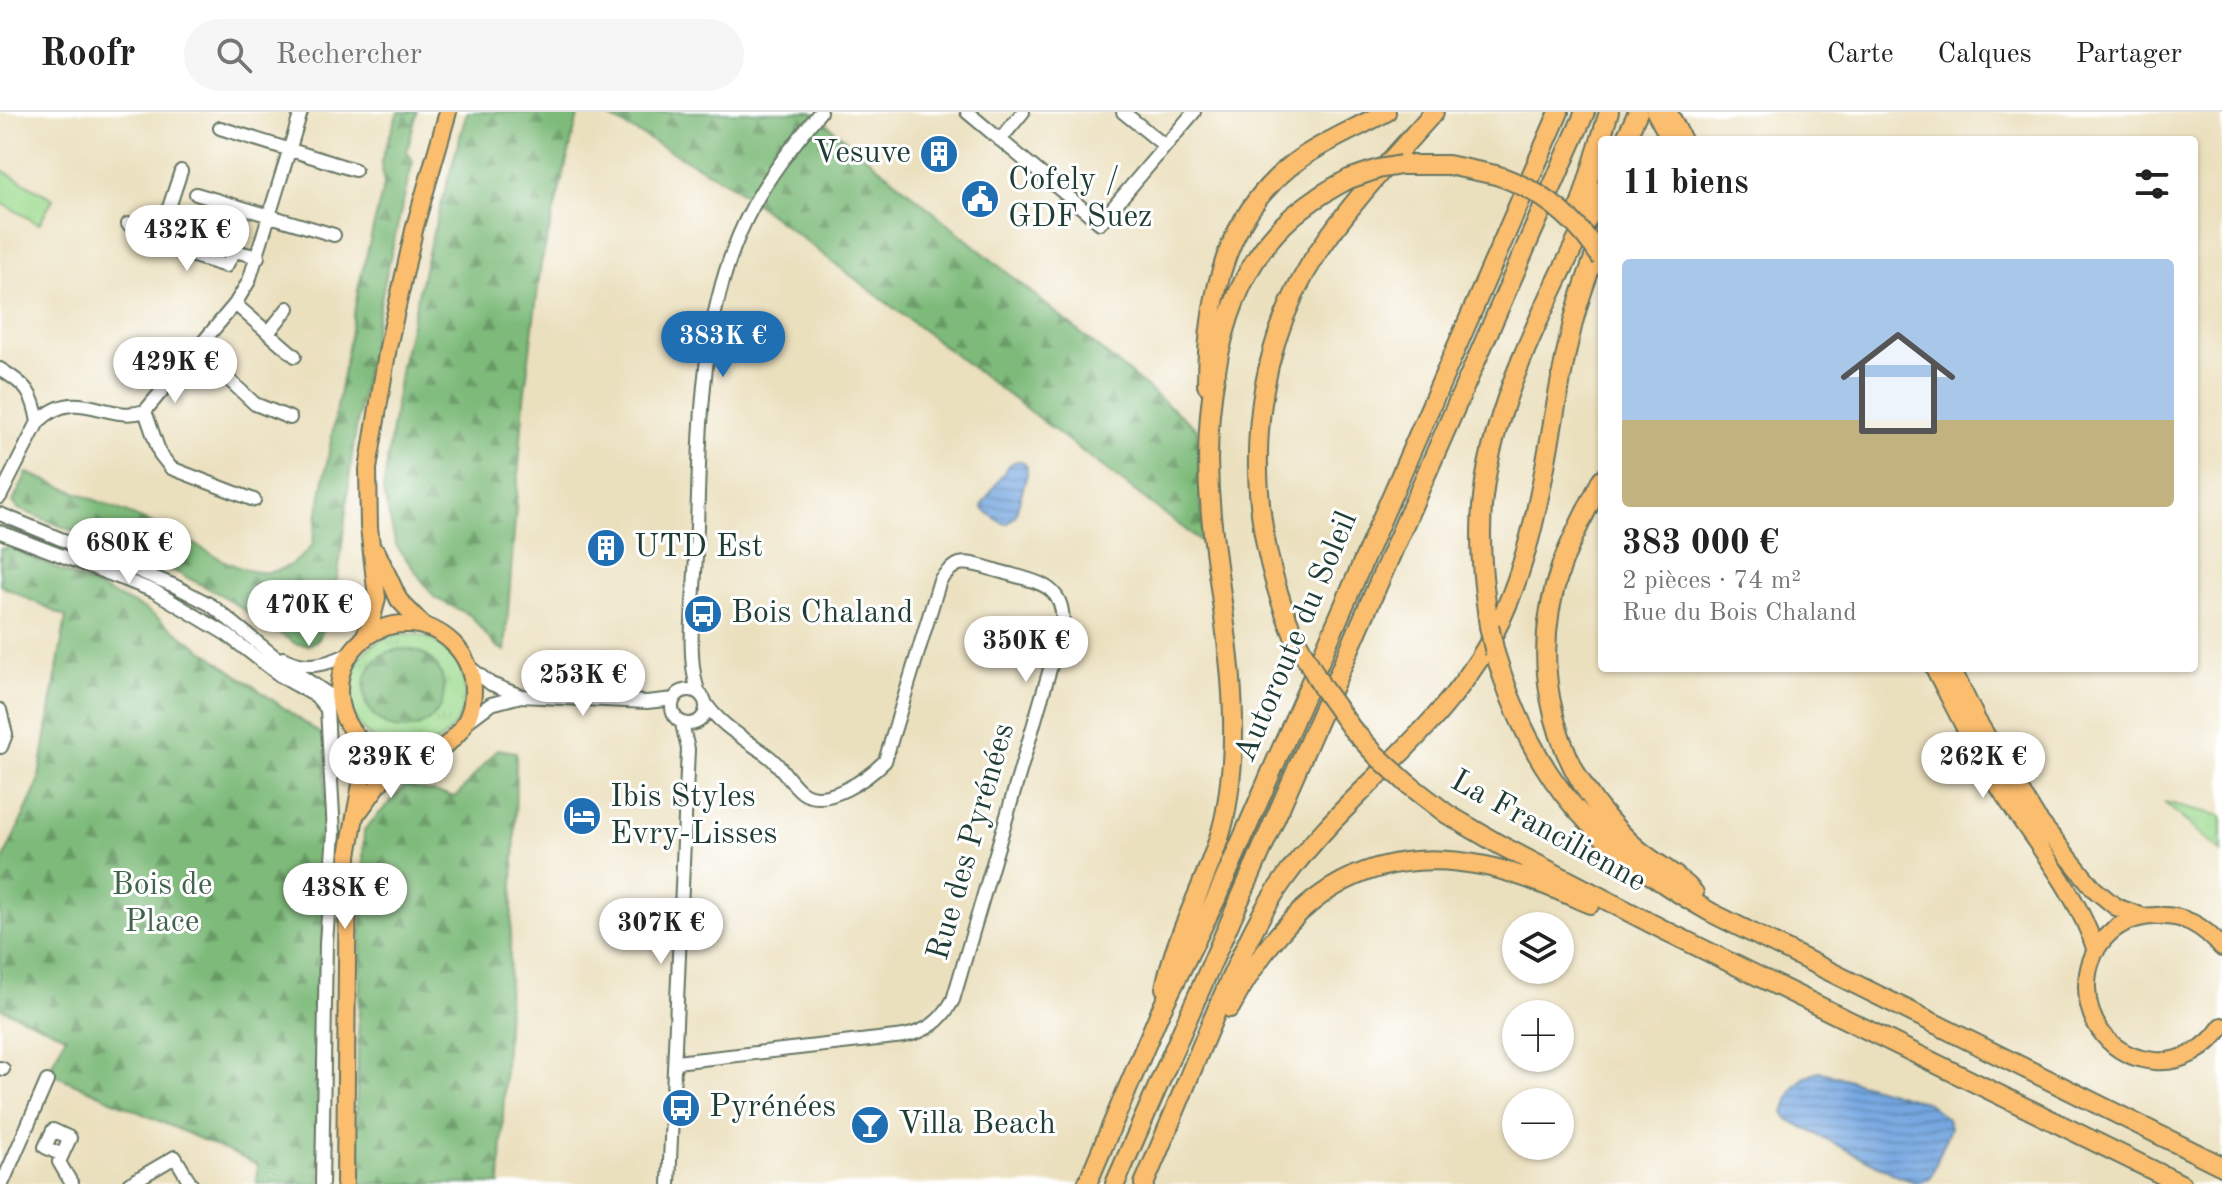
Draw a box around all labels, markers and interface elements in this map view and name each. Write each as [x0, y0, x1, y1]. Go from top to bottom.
search box [184, 19, 744, 91]
icon: search [212, 33, 256, 77]
text: Roofr [40, 36, 136, 74]
text: Rechercher [276, 40, 422, 70]
text: Carte [1827, 41, 1894, 69]
text: Calques [1938, 41, 2032, 69]
text: Partager [2076, 41, 2182, 69]
building icon: Vesuve [918, 133, 960, 175]
place label: Vesuve [814, 138, 911, 170]
icon: filters [2130, 162, 2174, 206]
place label: Cofely / GDF Suez [1008, 165, 1152, 234]
text: 11 biens [1622, 167, 1749, 201]
public building icon: Cofely / GDF Suez [959, 178, 1001, 220]
pin: 432K € [122, 205, 252, 273]
text: 432K € [143, 218, 231, 244]
pin: 383K € [658, 311, 788, 379]
icon: home [1826, 311, 1970, 455]
text: 383K € [679, 324, 767, 350]
pin: 429K € [110, 337, 240, 405]
text: 429K € [131, 350, 219, 376]
street label: Autoroute du Soleil [1230, 507, 1364, 767]
pin: 680K € [64, 518, 194, 586]
building icon: UTD Est [585, 527, 627, 569]
text: 383 000 € [1622, 527, 1779, 561]
text: 680K € [85, 531, 173, 557]
place label: UTD Est [634, 532, 763, 564]
text: 2 pièces · 74 m² [1622, 568, 1801, 594]
pin: 470K € [244, 580, 374, 648]
text: 470K € [265, 593, 353, 619]
bus stop icon: Bois Chaland [682, 593, 724, 635]
place label: Bois Chaland [731, 598, 914, 630]
text: Rue du Bois Chaland [1622, 600, 1857, 626]
pin: 350K € [961, 616, 1091, 684]
text: 350K € [982, 629, 1070, 655]
pin: 253K € [518, 650, 648, 718]
text: 253K € [539, 663, 627, 689]
street label: Rue des Pyrénées [923, 720, 1021, 964]
pin: 239K € [326, 732, 456, 800]
pin: 262K € [1918, 732, 2048, 800]
text: 239K € [347, 745, 435, 771]
text: 262K € [1939, 745, 2027, 771]
street label: La Francilienne [1445, 765, 1651, 899]
place label: Ibis Styles Evry-Lisses [610, 782, 777, 851]
hotel icon: Ibis Styles Evry-Lisses [561, 795, 603, 837]
pin: 438K € [280, 863, 410, 931]
park label: Bois de Place [112, 870, 212, 939]
text: 438K € [301, 876, 389, 902]
pin: 307K € [596, 898, 726, 966]
text: 307K € [617, 911, 705, 937]
map controls [1502, 912, 1574, 1160]
button: layers [1502, 912, 1574, 984]
button: + [1502, 1000, 1574, 1072]
bus stop icon: Pyrénées [660, 1087, 702, 1129]
button: − [1502, 1088, 1574, 1160]
place label: Pyrénées [709, 1092, 836, 1124]
bar icon: Villa Beach [849, 1104, 891, 1146]
place label: Villa Beach [898, 1109, 1056, 1141]

